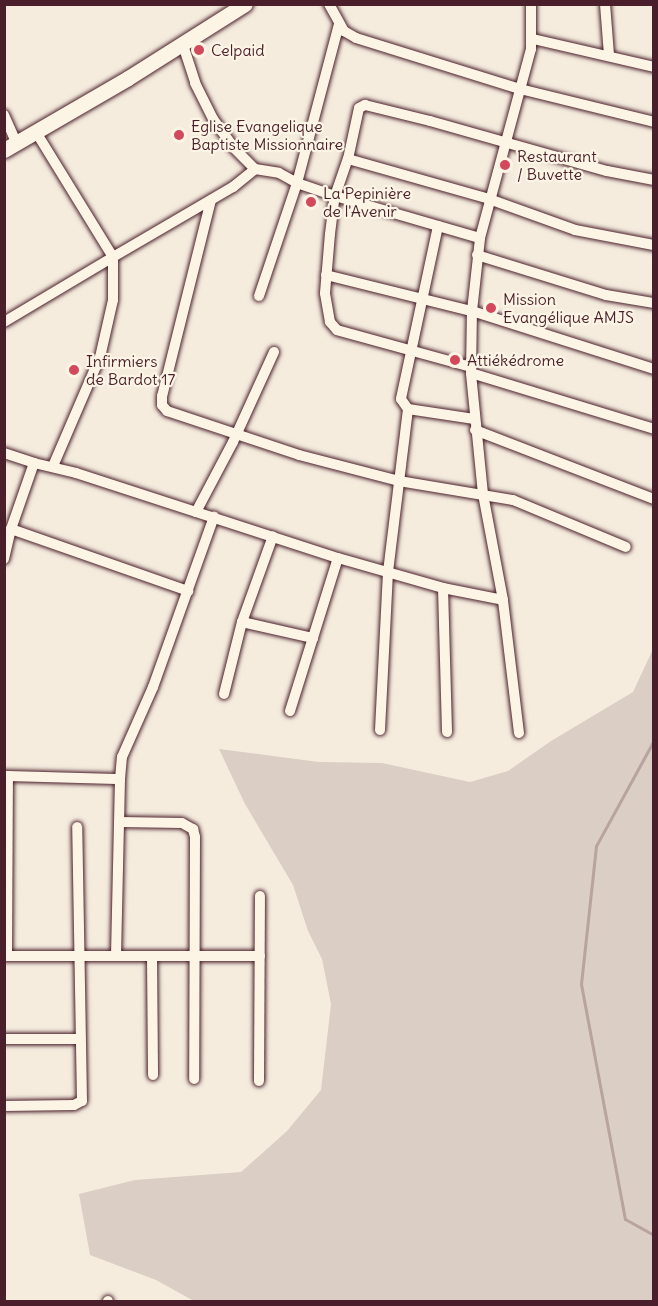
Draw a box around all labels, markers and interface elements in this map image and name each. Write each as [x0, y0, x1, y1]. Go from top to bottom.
place label: Celpaid [211, 40, 265, 60]
marker: Celpaid [192, 43, 206, 57]
place label: Eglise Evangelique Baptiste Missionnaire [191, 116, 343, 154]
marker: Eglise Evangelique Baptiste Missionnaire [172, 128, 186, 142]
place label: Restaurant / Buvette [517, 146, 597, 184]
marker: Restaurant / Buvette [498, 158, 512, 172]
place label: La Pepinière de l'Avenir [323, 183, 411, 221]
marker: La Pepinière de l'Avenir [304, 195, 318, 209]
place label: Mission Evangélique AMJS [503, 289, 634, 327]
marker: Mission Evangélique AMJS [484, 301, 498, 315]
place label: Attiékédrome [467, 350, 564, 370]
place label: Infirmiers de Bardot 17 [86, 351, 175, 389]
marker: Attiékédrome [448, 353, 462, 367]
marker: Infirmiers de Bardot 17 [67, 363, 81, 377]

